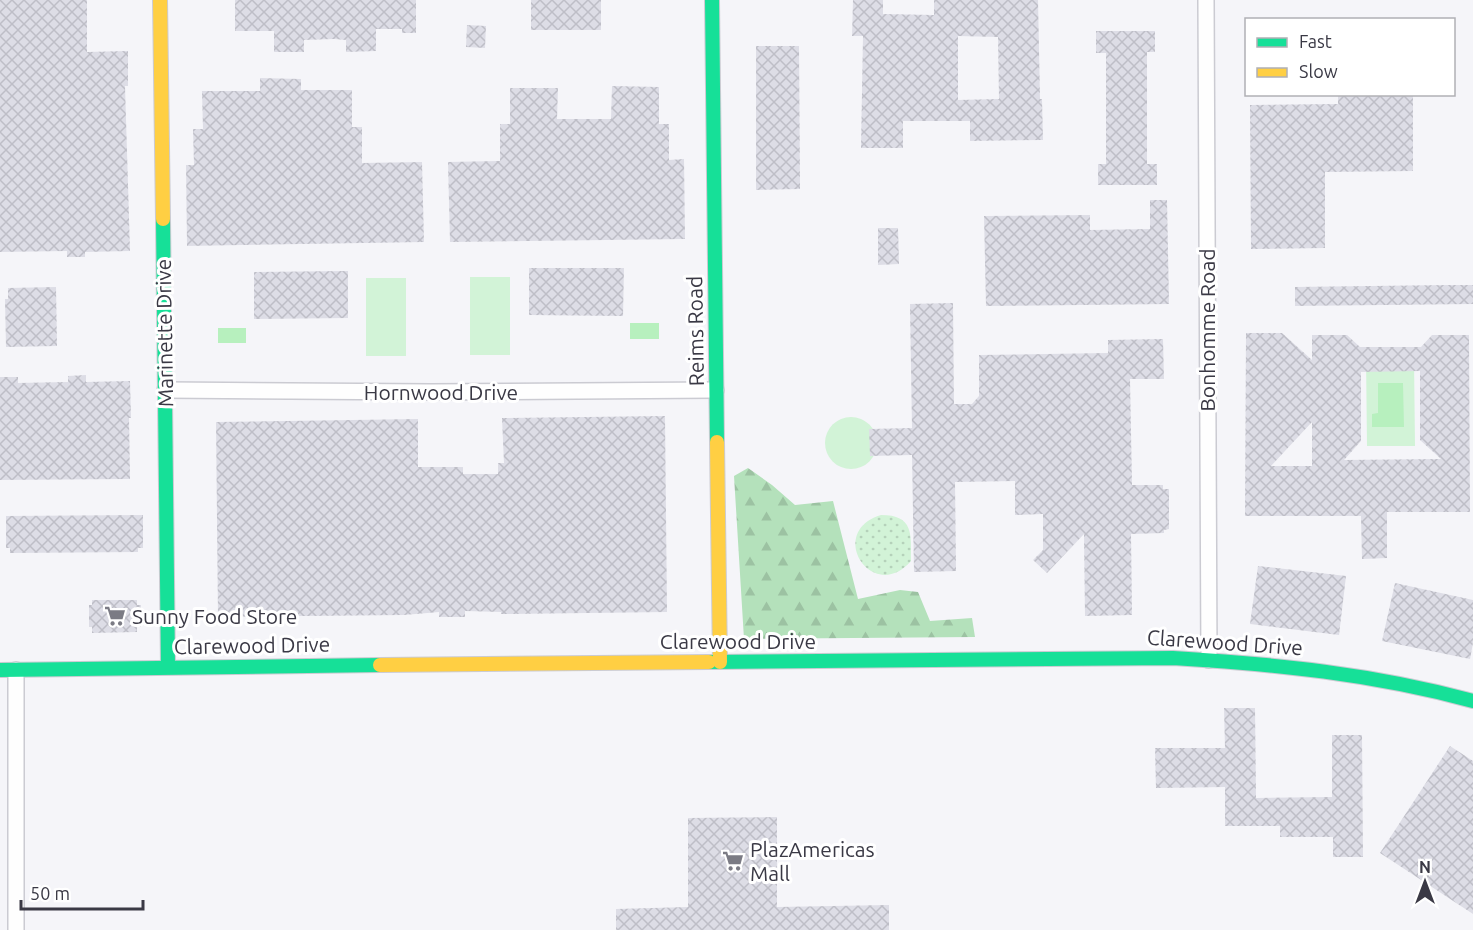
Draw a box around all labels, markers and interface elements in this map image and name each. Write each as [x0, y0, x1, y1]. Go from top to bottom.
legend [1245, 18, 1455, 96]
text: Fast [1299, 31, 1332, 51]
text: Slow [1299, 61, 1338, 81]
street label: Bonhomme Road [1195, 249, 1219, 411]
street label: Marinette Drive [151, 259, 177, 407]
street label: Reims Road [682, 276, 708, 386]
street label: Hornwood Drive [364, 380, 518, 404]
supermarket icon: Sunny Food Store [103, 604, 127, 628]
place label: Sunny Food Store [132, 604, 297, 628]
street label: Clarewood Drive [1146, 625, 1304, 659]
street label: Clarewood Drive [660, 629, 816, 653]
street label: Clarewood Drive [174, 632, 330, 658]
place label: PlazAmericas Mall [750, 837, 875, 885]
supermarket icon: PlazAmericas Mall [721, 849, 745, 873]
north arrow [1395, 852, 1455, 912]
text: N [1419, 858, 1431, 876]
scale bar [21, 873, 142, 911]
text: 50 m [30, 883, 70, 903]

